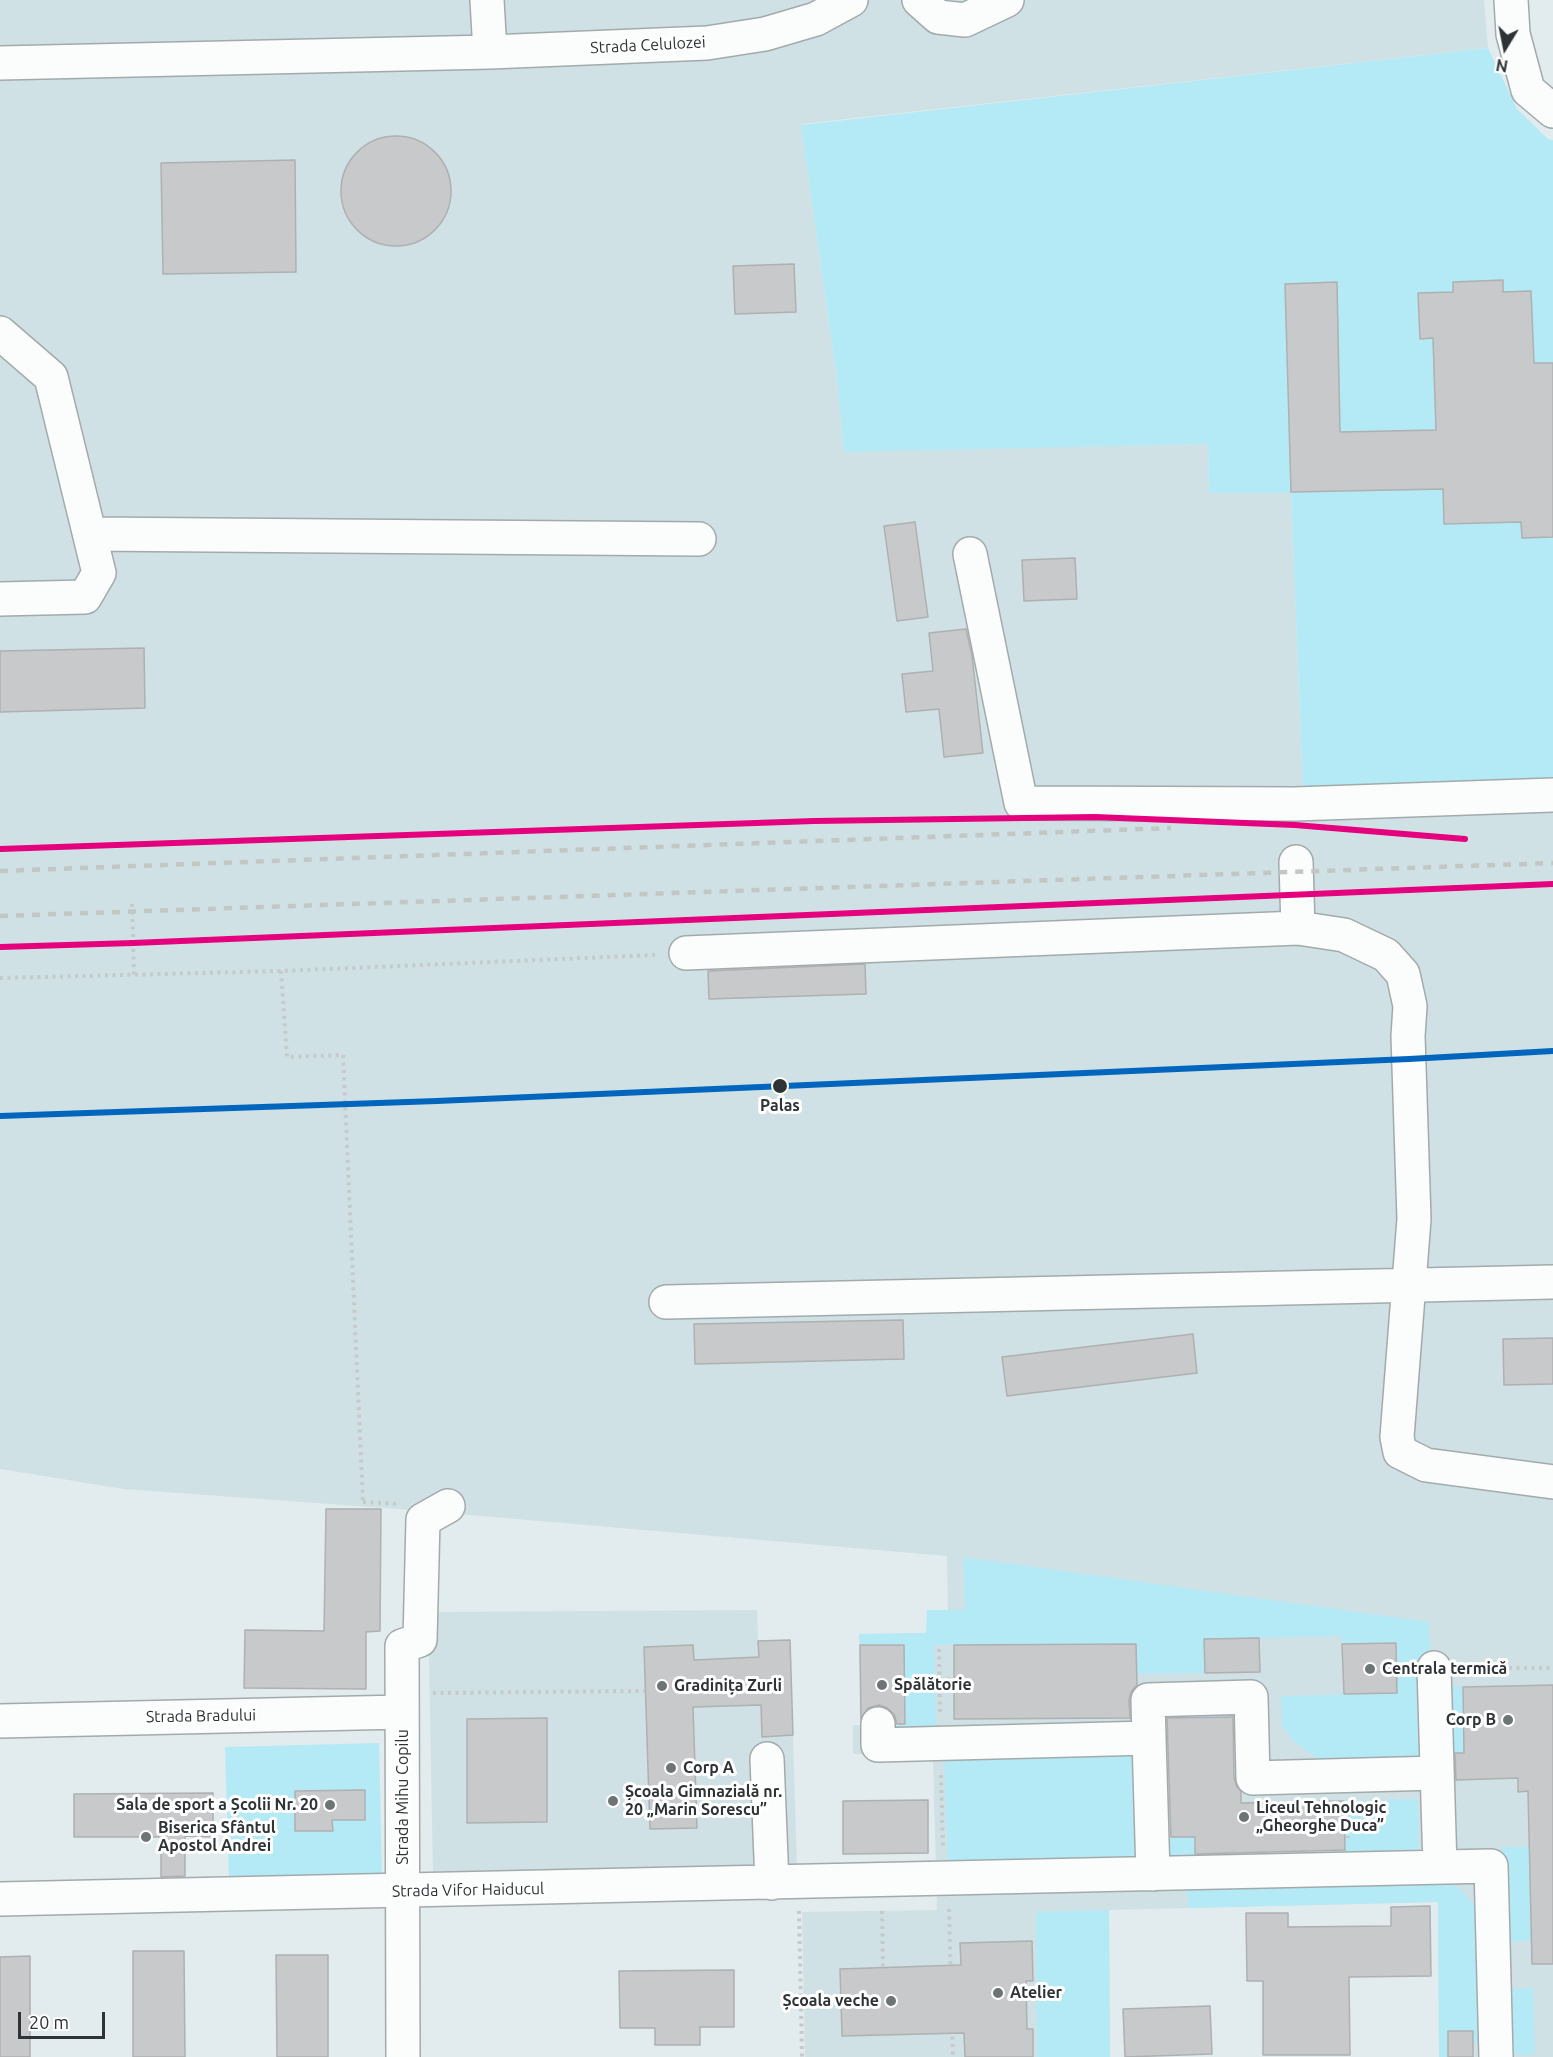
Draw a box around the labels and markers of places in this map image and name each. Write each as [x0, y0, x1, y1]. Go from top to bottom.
marker: Palas [771, 1077, 789, 1095]
place label: Palas [760, 1096, 800, 1116]
place label: Centrala termică [1382, 1659, 1507, 1679]
marker: Centrala termică [1363, 1662, 1377, 1676]
place label: Spălătorie [894, 1675, 972, 1695]
place label: Gradinița Zurli [674, 1676, 782, 1696]
marker: Spălătorie [875, 1678, 889, 1692]
marker: Gradinița Zurli [655, 1679, 669, 1693]
place label: Corp B [1446, 1710, 1496, 1730]
marker: Corp B [1501, 1713, 1515, 1727]
place label: Corp A [683, 1758, 734, 1778]
marker: Corp A [664, 1761, 678, 1775]
place label: Școala Gimnazială nr. 20 „Marin Sorescu” [625, 1782, 782, 1820]
marker: Școala Gimnazială nr. 20 „Marin Sorescu” [606, 1794, 620, 1808]
place label: Sala de sport a Școlii Nr. 20 [116, 1795, 318, 1815]
marker: Sala de sport a Școlii Nr. 20 [323, 1798, 337, 1812]
place label: Liceul Tehnologic „Gheorghe Duca” [1256, 1798, 1386, 1836]
marker: Liceul Tehnologic „Gheorghe Duca” [1237, 1810, 1251, 1824]
place label: Biserica Sfântul Apostol Andrei [158, 1818, 276, 1856]
marker: Biserica Sfântul Apostol Andrei [139, 1830, 153, 1844]
place label: Atelier [1010, 1983, 1062, 2003]
marker: Atelier [991, 1986, 1005, 2000]
place label: Școala veche [783, 1991, 879, 2011]
marker: Școala veche [884, 1994, 898, 2008]

